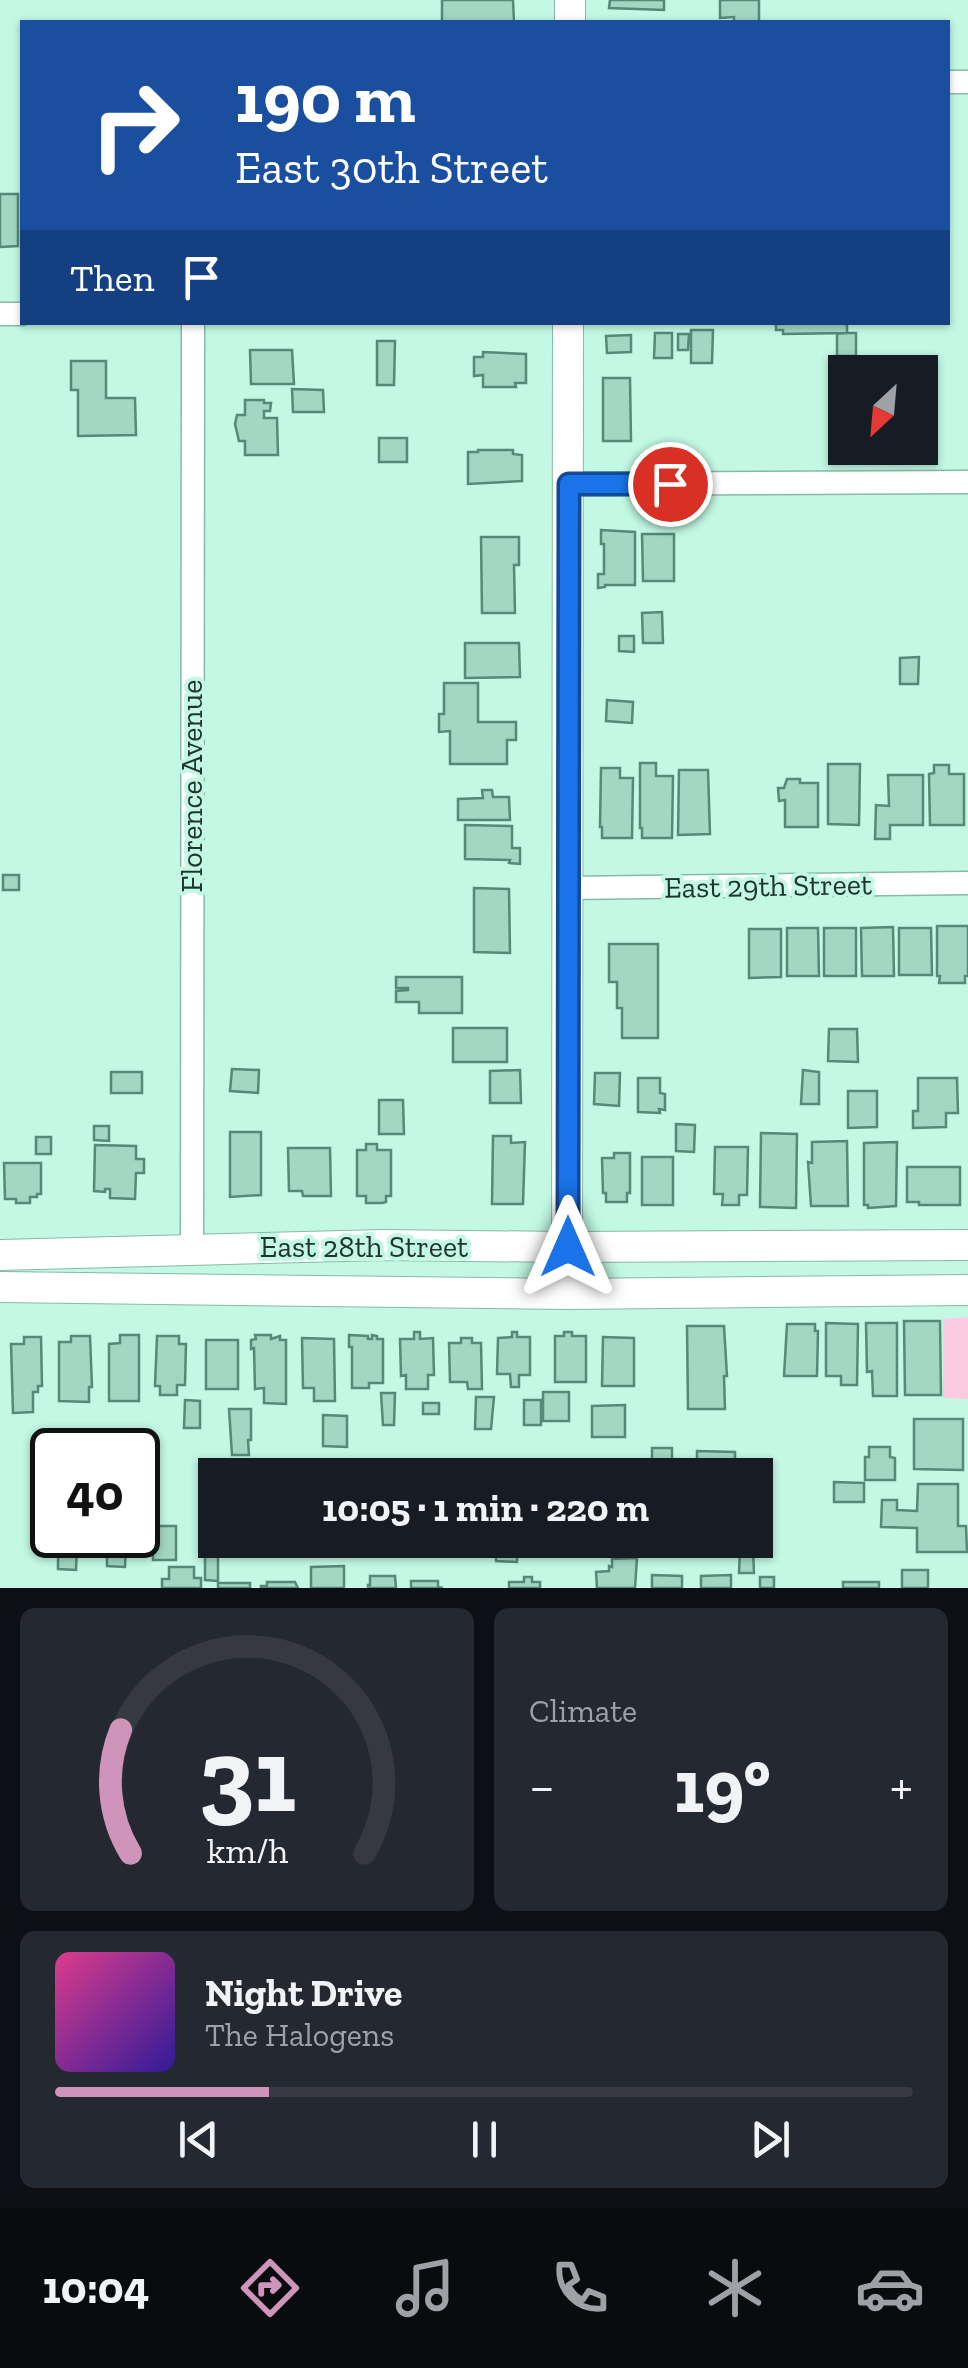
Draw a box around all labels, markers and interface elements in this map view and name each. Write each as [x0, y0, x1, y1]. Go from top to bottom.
text: 190 m [235, 56, 415, 140]
icon: right [70, 60, 200, 190]
text: East 30th Street [235, 141, 548, 195]
icon: arrive [174, 250, 229, 305]
text: Then [70, 255, 154, 301]
north arrow [828, 355, 938, 465]
map controls [828, 355, 938, 465]
pin [628, 442, 713, 527]
icon: arrive [643, 457, 698, 512]
street label: Florence Avenue [174, 680, 210, 892]
street label: East 29th Street [664, 866, 872, 906]
position arrow [516, 1195, 620, 1299]
street label: East 28th Street [260, 1229, 468, 1265]
speed limit sign: 40 [30, 1428, 160, 1558]
text: 10:05 · 1 min · 220 m [322, 1485, 649, 1531]
text: Climate [529, 1692, 637, 1730]
text: 31 [198, 1713, 296, 1838]
text: 19° [674, 1741, 771, 1831]
text: − [529, 1753, 555, 1819]
text: + [890, 1753, 913, 1819]
text: km/h [206, 1829, 288, 1872]
text: Night Drive [205, 1970, 402, 2016]
text: The Halogens [205, 2016, 394, 2054]
icon: previous [171, 2112, 226, 2167]
icon: pause [457, 2112, 512, 2167]
icon: next [743, 2112, 798, 2167]
icon: directions [235, 2253, 305, 2323]
icon: music [390, 2253, 460, 2323]
icon: phone [545, 2253, 615, 2323]
icon: climate [700, 2253, 770, 2323]
icon: car [855, 2253, 925, 2323]
text: 10:04 [43, 2261, 149, 2315]

